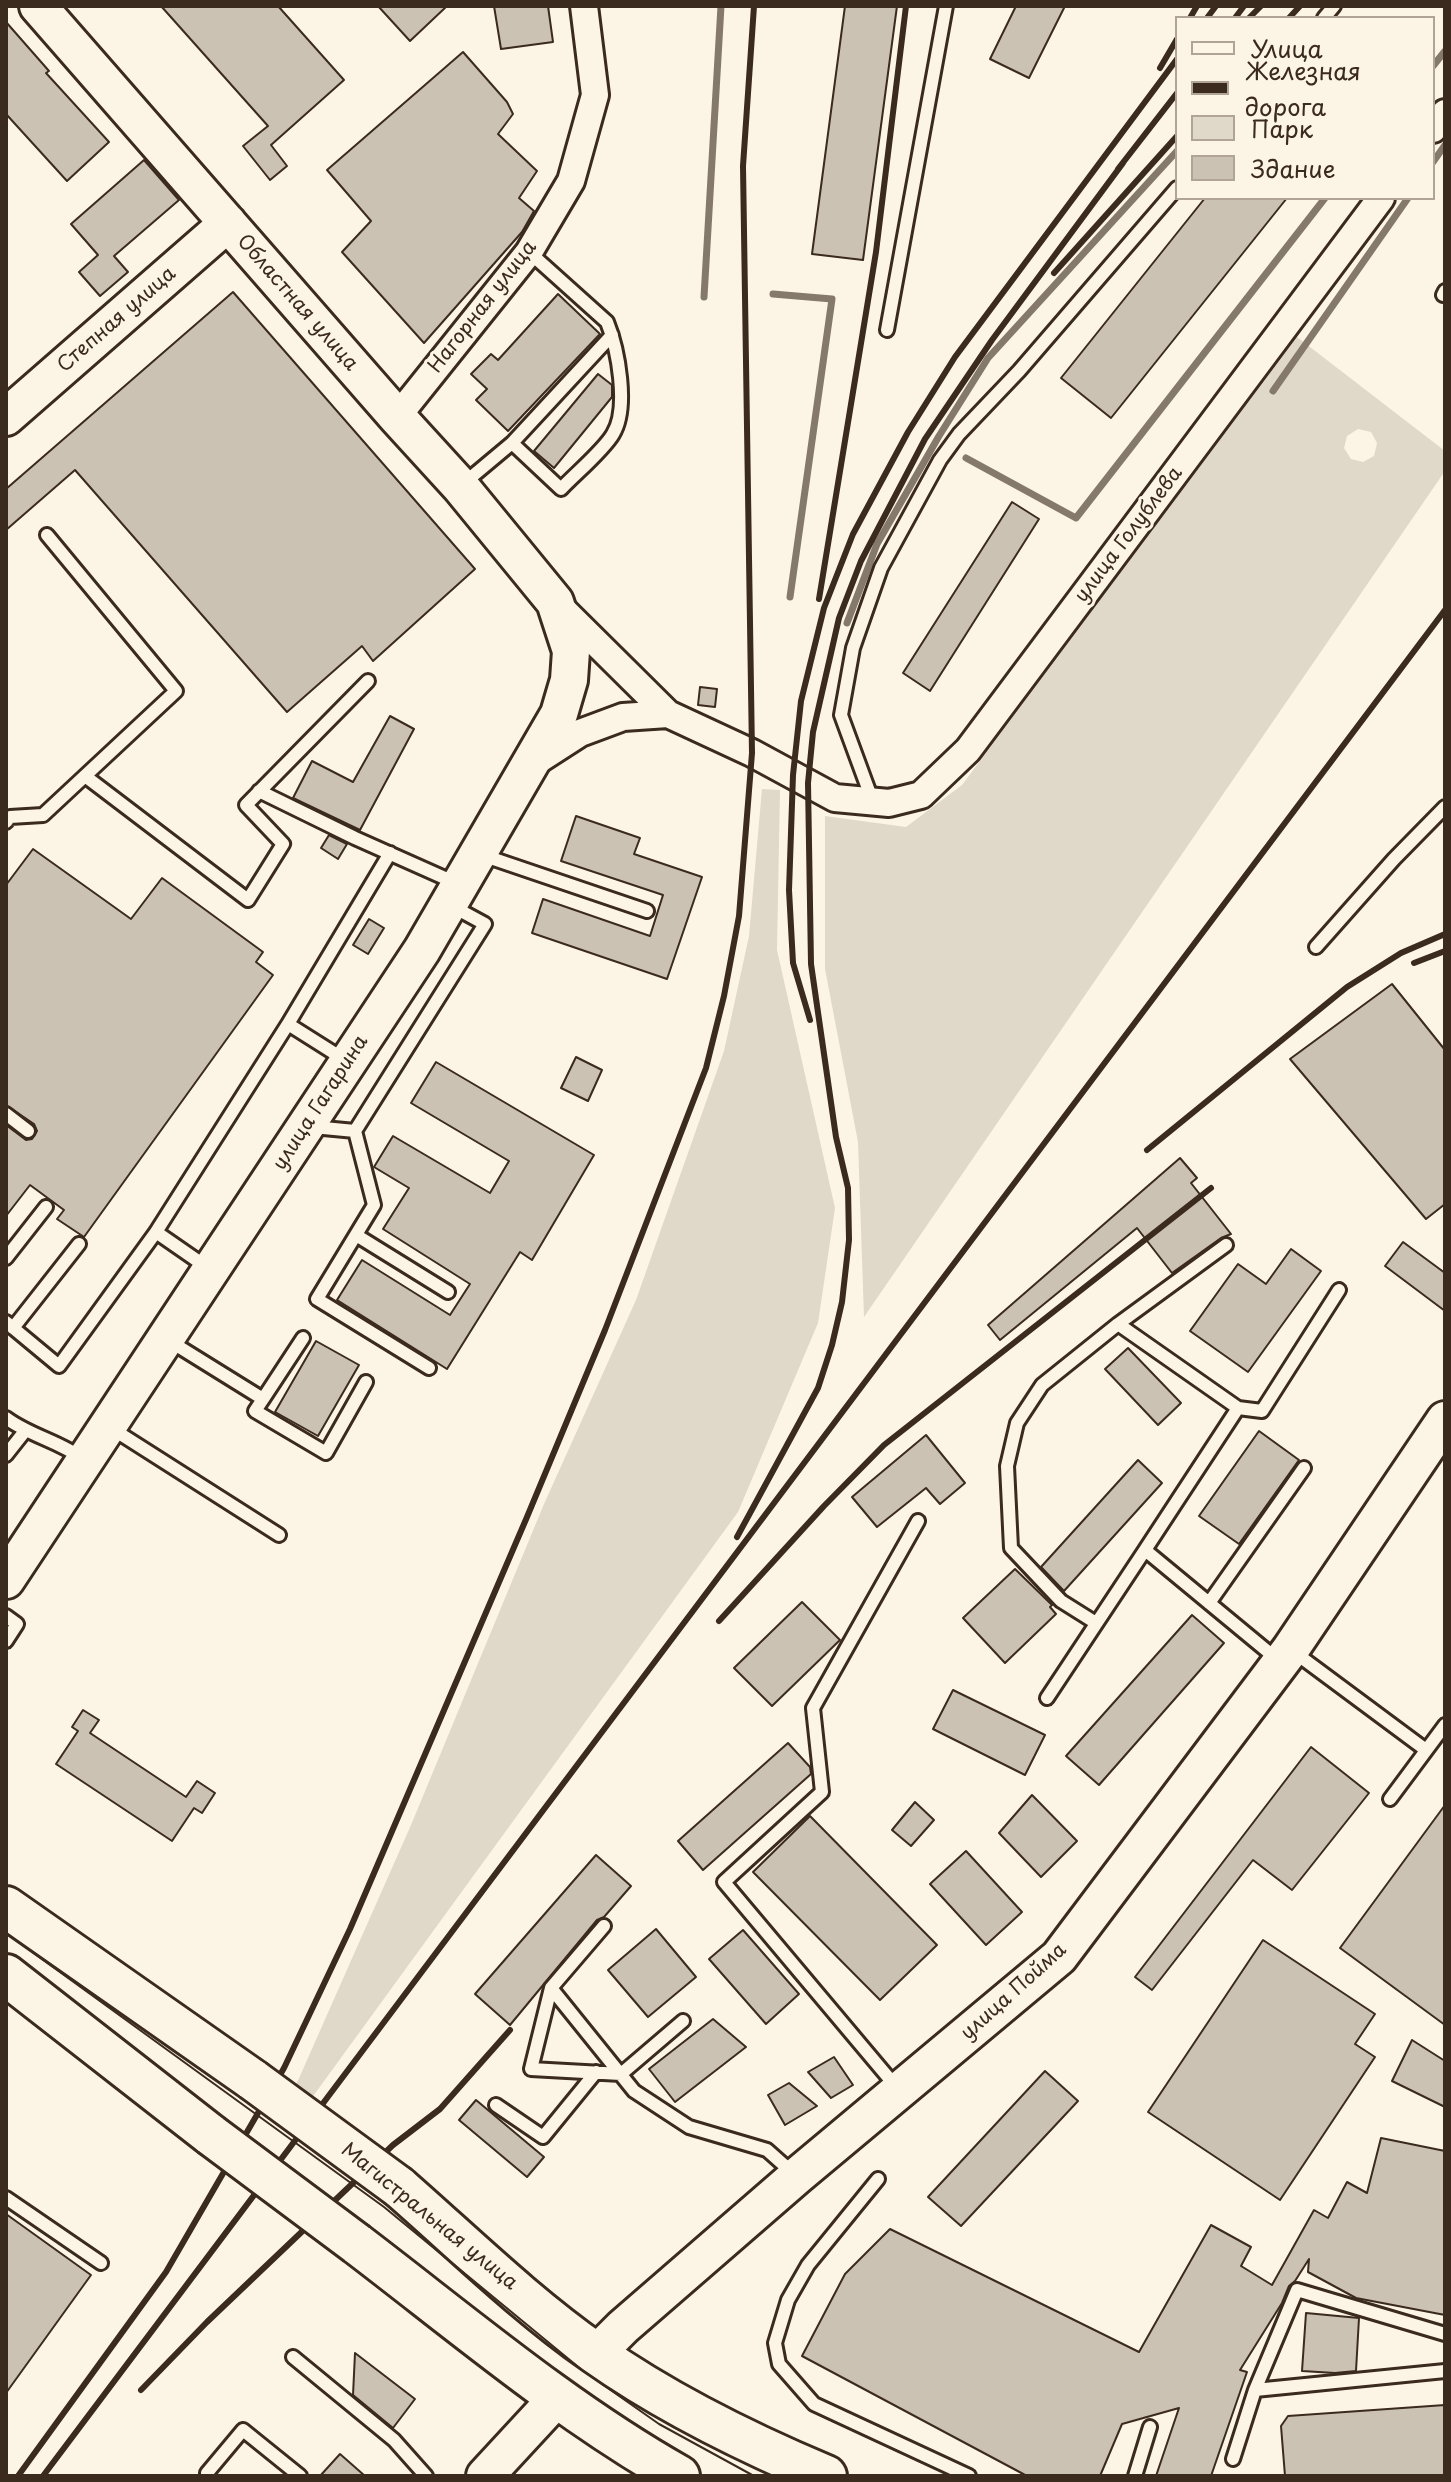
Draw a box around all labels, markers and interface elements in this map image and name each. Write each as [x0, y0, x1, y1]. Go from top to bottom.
legend [1175, 16, 1435, 200]
text: Улица [1251, 30, 1323, 66]
text: Железная дорога [1245, 52, 1361, 124]
text: Парк [1251, 110, 1313, 146]
text: Здание [1251, 150, 1336, 186]
street label: Областная улица [231, 230, 363, 376]
street label: Нагорная улица [424, 236, 542, 378]
street label: Степная улица [53, 262, 181, 378]
street label: улица Голублева [1070, 462, 1188, 608]
street label: улица Гагарина [268, 1031, 374, 1175]
street label: улица Пойма [956, 1938, 1072, 2046]
street label: Магистральная улица [336, 2138, 522, 2296]

